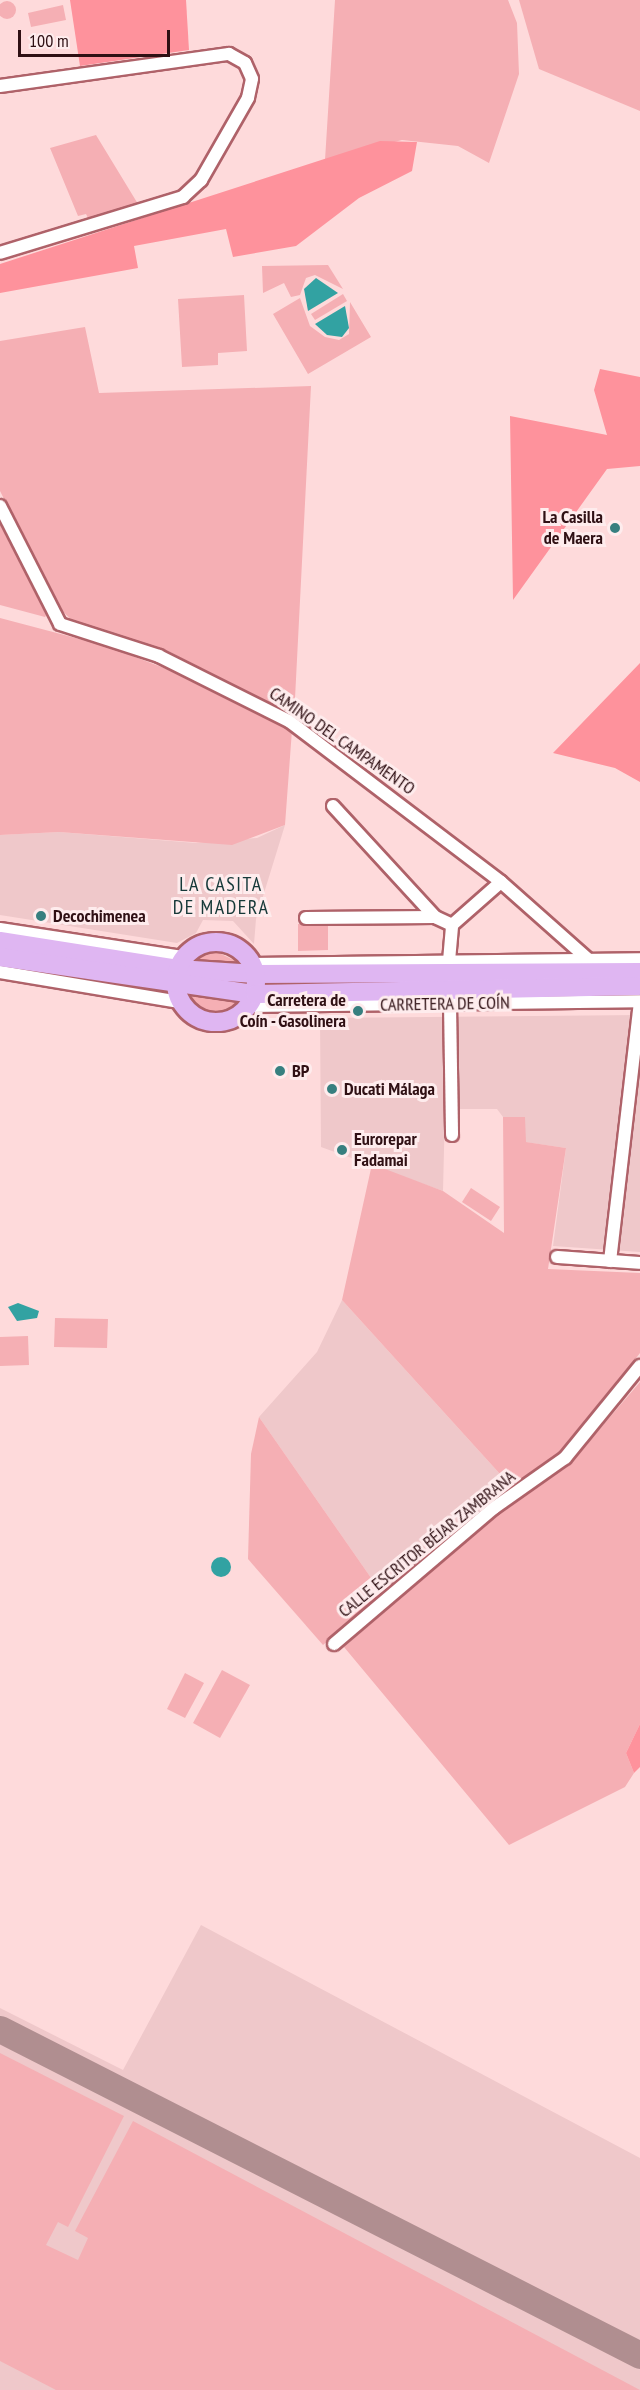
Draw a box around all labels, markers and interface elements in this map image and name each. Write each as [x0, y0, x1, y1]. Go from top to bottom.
scale bar [21, 18, 172, 56]
text: 100 m [29, 29, 69, 52]
place label: La Casilla de Maera [542, 507, 603, 550]
marker: La Casilla de Maera [608, 521, 622, 535]
street label: CAMINO DEL CAMPAMENTO [265, 682, 419, 800]
district label: LA CASITA DE MADERA [173, 873, 269, 920]
place label: Decochimenea [53, 905, 146, 927]
marker: Decochimenea [34, 909, 48, 923]
place label: Carretera de Coín - Gasolinera [238, 990, 346, 1032]
street label: CARRETERA DE COÍN [380, 992, 510, 1016]
marker: Carretera de Coín - Gasolinera [351, 1004, 365, 1018]
place label: BP [292, 1060, 309, 1082]
marker: BP [273, 1064, 287, 1078]
place label: Ducati Málaga [344, 1078, 435, 1100]
marker: Ducati Málaga [325, 1082, 339, 1096]
place label: Eurorepar Fadamai [354, 1129, 417, 1172]
marker: Eurorepar Fadamai [335, 1143, 349, 1157]
street label: CALLE ESCRITOR BÉJAR ZAMBRANA [334, 1466, 520, 1622]

